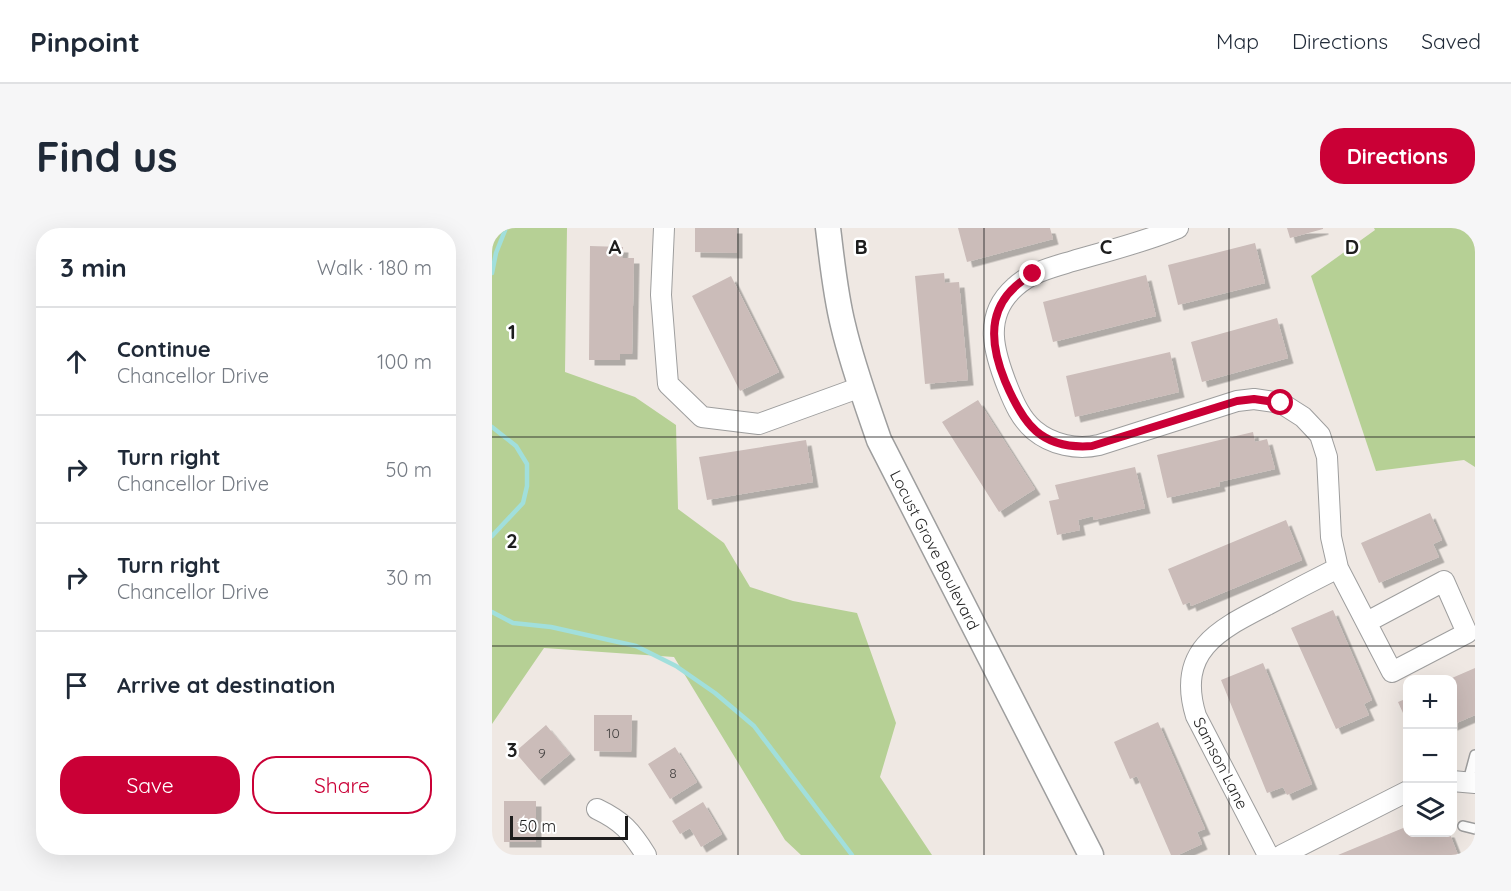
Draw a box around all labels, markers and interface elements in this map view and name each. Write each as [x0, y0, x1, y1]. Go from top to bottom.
text: Pinpoint [30, 24, 140, 59]
text: Map [1216, 28, 1259, 54]
text: Directions [1292, 28, 1388, 54]
text: Saved [1421, 28, 1481, 54]
button: Directions [1320, 128, 1475, 184]
text: Find us [36, 130, 178, 183]
text: A [609, 234, 622, 259]
text: B [854, 234, 868, 259]
text: C [1100, 234, 1113, 259]
text: D [1345, 234, 1359, 259]
text: 3 min [60, 251, 127, 284]
text: Walk · 180 m [317, 255, 432, 280]
route end [1019, 260, 1045, 286]
text: 1 [508, 319, 516, 344]
text: Continue [117, 335, 211, 363]
icon: ahead [60, 345, 93, 378]
text: 100 m [377, 349, 432, 374]
text: Chancellor Drive [117, 363, 269, 388]
route start [1267, 389, 1293, 415]
text: Turn right [117, 443, 221, 471]
icon: right [60, 453, 93, 486]
text: 50 m [386, 457, 432, 482]
street label: Locust Grove Boulevard [886, 467, 984, 633]
text: Chancellor Drive [117, 471, 269, 496]
text: 2 [506, 528, 518, 553]
text: Turn right [117, 551, 221, 579]
icon: right [60, 561, 93, 594]
text: 30 m [386, 565, 432, 590]
text: Chancellor Drive [117, 579, 269, 604]
icon: arrive [60, 669, 93, 702]
text: Arrive at destination [117, 671, 335, 699]
map controls [1403, 675, 1457, 837]
button: + [1403, 675, 1457, 729]
street label: Samson Lane [1189, 714, 1253, 812]
house number: 10 [606, 724, 620, 742]
button: − [1403, 729, 1457, 783]
text: 3 [507, 737, 517, 762]
house number: 9 [538, 744, 546, 762]
button: Save [60, 756, 240, 814]
button: Share [252, 756, 432, 814]
house number: 8 [669, 764, 677, 782]
button: layers [1403, 783, 1457, 837]
scale bar [510, 813, 628, 840]
text: 50 m [519, 816, 556, 836]

